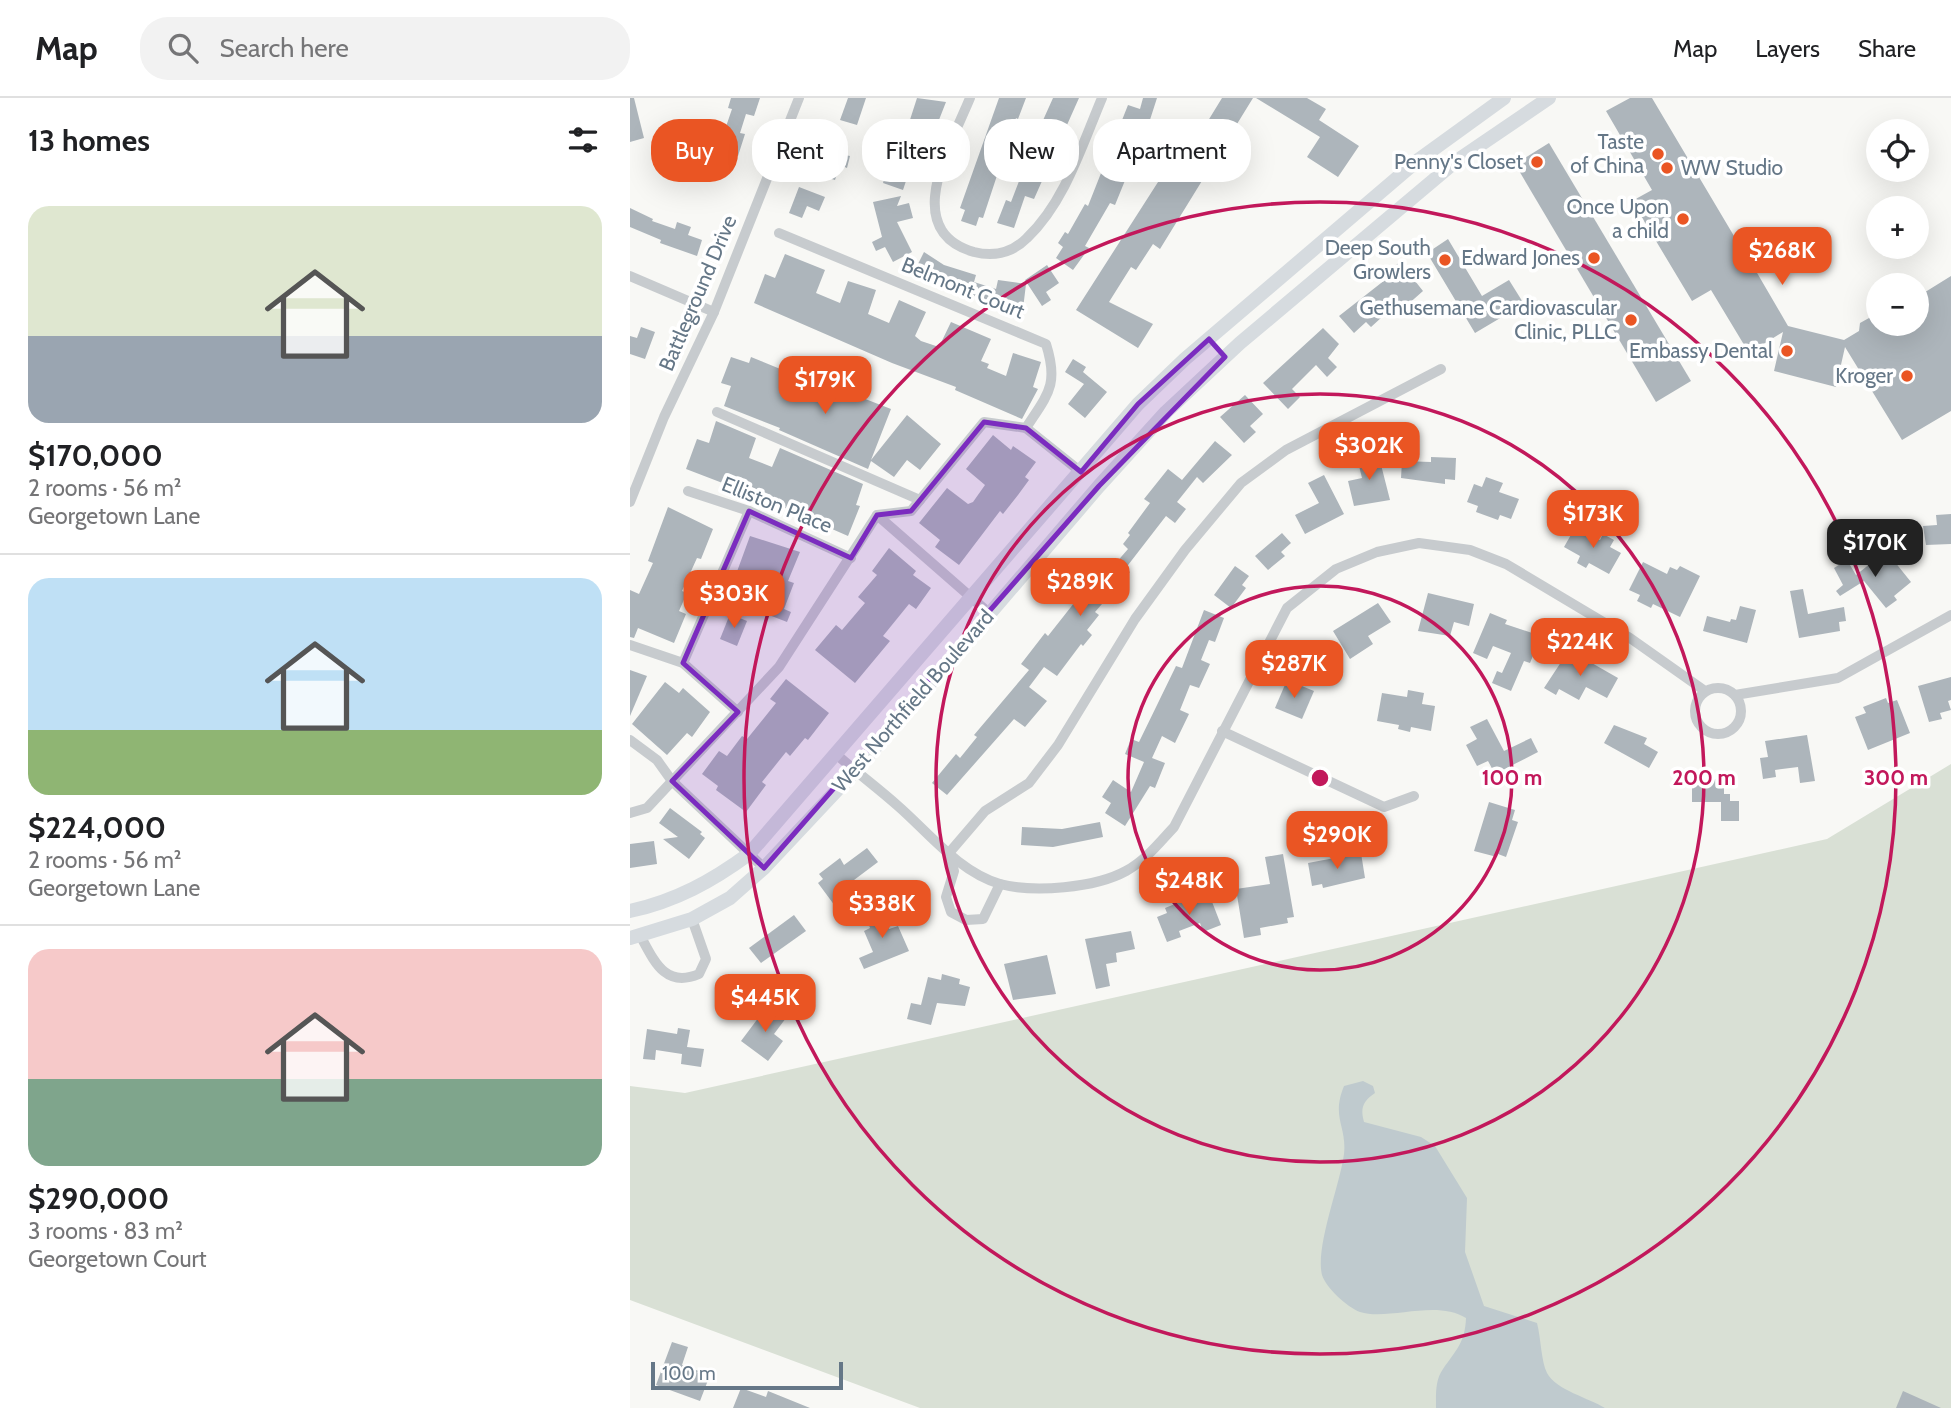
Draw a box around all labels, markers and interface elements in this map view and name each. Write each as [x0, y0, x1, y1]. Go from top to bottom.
search box [140, 17, 630, 80]
text: Map [35, 28, 98, 68]
icon: search [164, 29, 202, 67]
text: Search here [220, 32, 349, 64]
text: Map [1673, 34, 1717, 63]
text: Layers [1755, 34, 1820, 63]
text: Share [1858, 34, 1916, 63]
chip: Buy [651, 119, 738, 182]
chip: Rent [752, 119, 848, 182]
chip: Filters [862, 119, 970, 182]
chip: New [984, 119, 1079, 182]
chip: Apartment [1093, 119, 1251, 182]
map controls [1866, 119, 1929, 336]
button: locate [1866, 119, 1929, 182]
icon: filters [564, 121, 602, 159]
text: 13 homes [28, 122, 150, 159]
place label: Taste of China [1570, 129, 1644, 178]
marker: Taste of China [1650, 146, 1666, 162]
place label: Penny's Closet [1394, 149, 1523, 174]
marker: Penny's Closet [1529, 154, 1545, 170]
place label: WW Studio [1681, 155, 1783, 180]
marker: WW Studio [1659, 160, 1675, 176]
place label: Once Upon a child [1567, 194, 1669, 243]
button: + [1866, 196, 1929, 259]
street label: Battleground Drive [653, 211, 742, 374]
marker: Once Upon a child [1675, 211, 1691, 227]
pin: $268K [1733, 228, 1831, 287]
place label: Deep South Growlers [1325, 235, 1431, 284]
text: $268K [1749, 236, 1815, 264]
place label: Edward Jones [1461, 245, 1580, 270]
marker: Edward Jones [1586, 250, 1602, 266]
icon: home [252, 251, 378, 377]
street label: Belmont Court [898, 252, 1028, 324]
marker: Deep South Growlers [1437, 252, 1453, 268]
button: − [1866, 273, 1929, 336]
place label: Gethusemane Cardiovascular Clinic, PLLC [1360, 295, 1617, 344]
marker: Gethusemane Cardiovascular Clinic, PLLC [1623, 312, 1639, 328]
place label: Embassy Dental [1629, 338, 1773, 363]
marker: Embassy Dental [1779, 343, 1795, 359]
pin: $179K [776, 356, 874, 416]
place label: Kroger [1835, 363, 1893, 388]
text: $179K [795, 365, 855, 393]
marker: Kroger [1899, 368, 1915, 384]
pin: $302K [1320, 422, 1418, 482]
text: $302K [1335, 431, 1403, 459]
text: $170,000 [28, 437, 163, 474]
street label: Elliston Place [718, 471, 836, 538]
text: 2 rooms · 56 m² [28, 474, 182, 502]
pin: $173K [1544, 490, 1642, 550]
text: $173K [1563, 499, 1623, 527]
text: Georgetown Lane [28, 502, 200, 530]
pin: $170K [1826, 519, 1924, 579]
text: $170K [1843, 528, 1907, 556]
pin: $289K [1031, 559, 1129, 618]
text: $289K [1047, 567, 1113, 595]
pin: $303K [685, 570, 783, 630]
text: $303K [700, 579, 768, 607]
street label: West Northfield Boulevard [827, 604, 999, 797]
pin: $224K [1531, 618, 1629, 678]
icon: home [252, 623, 378, 749]
text: $224K [1547, 627, 1613, 655]
pin: $287K [1245, 640, 1343, 700]
text: $287K [1261, 649, 1327, 677]
text: 100 m [1482, 765, 1542, 790]
text: 200 m [1672, 765, 1736, 790]
text: 300 m [1864, 765, 1928, 790]
centre of rings [1308, 766, 1332, 790]
text: $224,000 [28, 809, 166, 846]
pin: $290K [1288, 812, 1386, 871]
text: $290K [1302, 820, 1372, 848]
text: 2 rooms · 56 m² [28, 846, 182, 874]
pin: $248K [1140, 858, 1238, 917]
text: $248K [1155, 866, 1223, 894]
text: Georgetown Lane [28, 874, 200, 902]
pin: $338K [833, 880, 931, 940]
text: $338K [849, 889, 915, 917]
pin: $445K [716, 974, 814, 1034]
text: $445K [731, 983, 799, 1011]
icon: home [252, 994, 378, 1120]
text: $290,000 [28, 1180, 169, 1217]
text: 3 rooms · 83 m² [28, 1217, 183, 1245]
text: Georgetown Court [28, 1245, 207, 1273]
scale bar [651, 1359, 844, 1391]
text: 100 m [662, 1362, 716, 1385]

